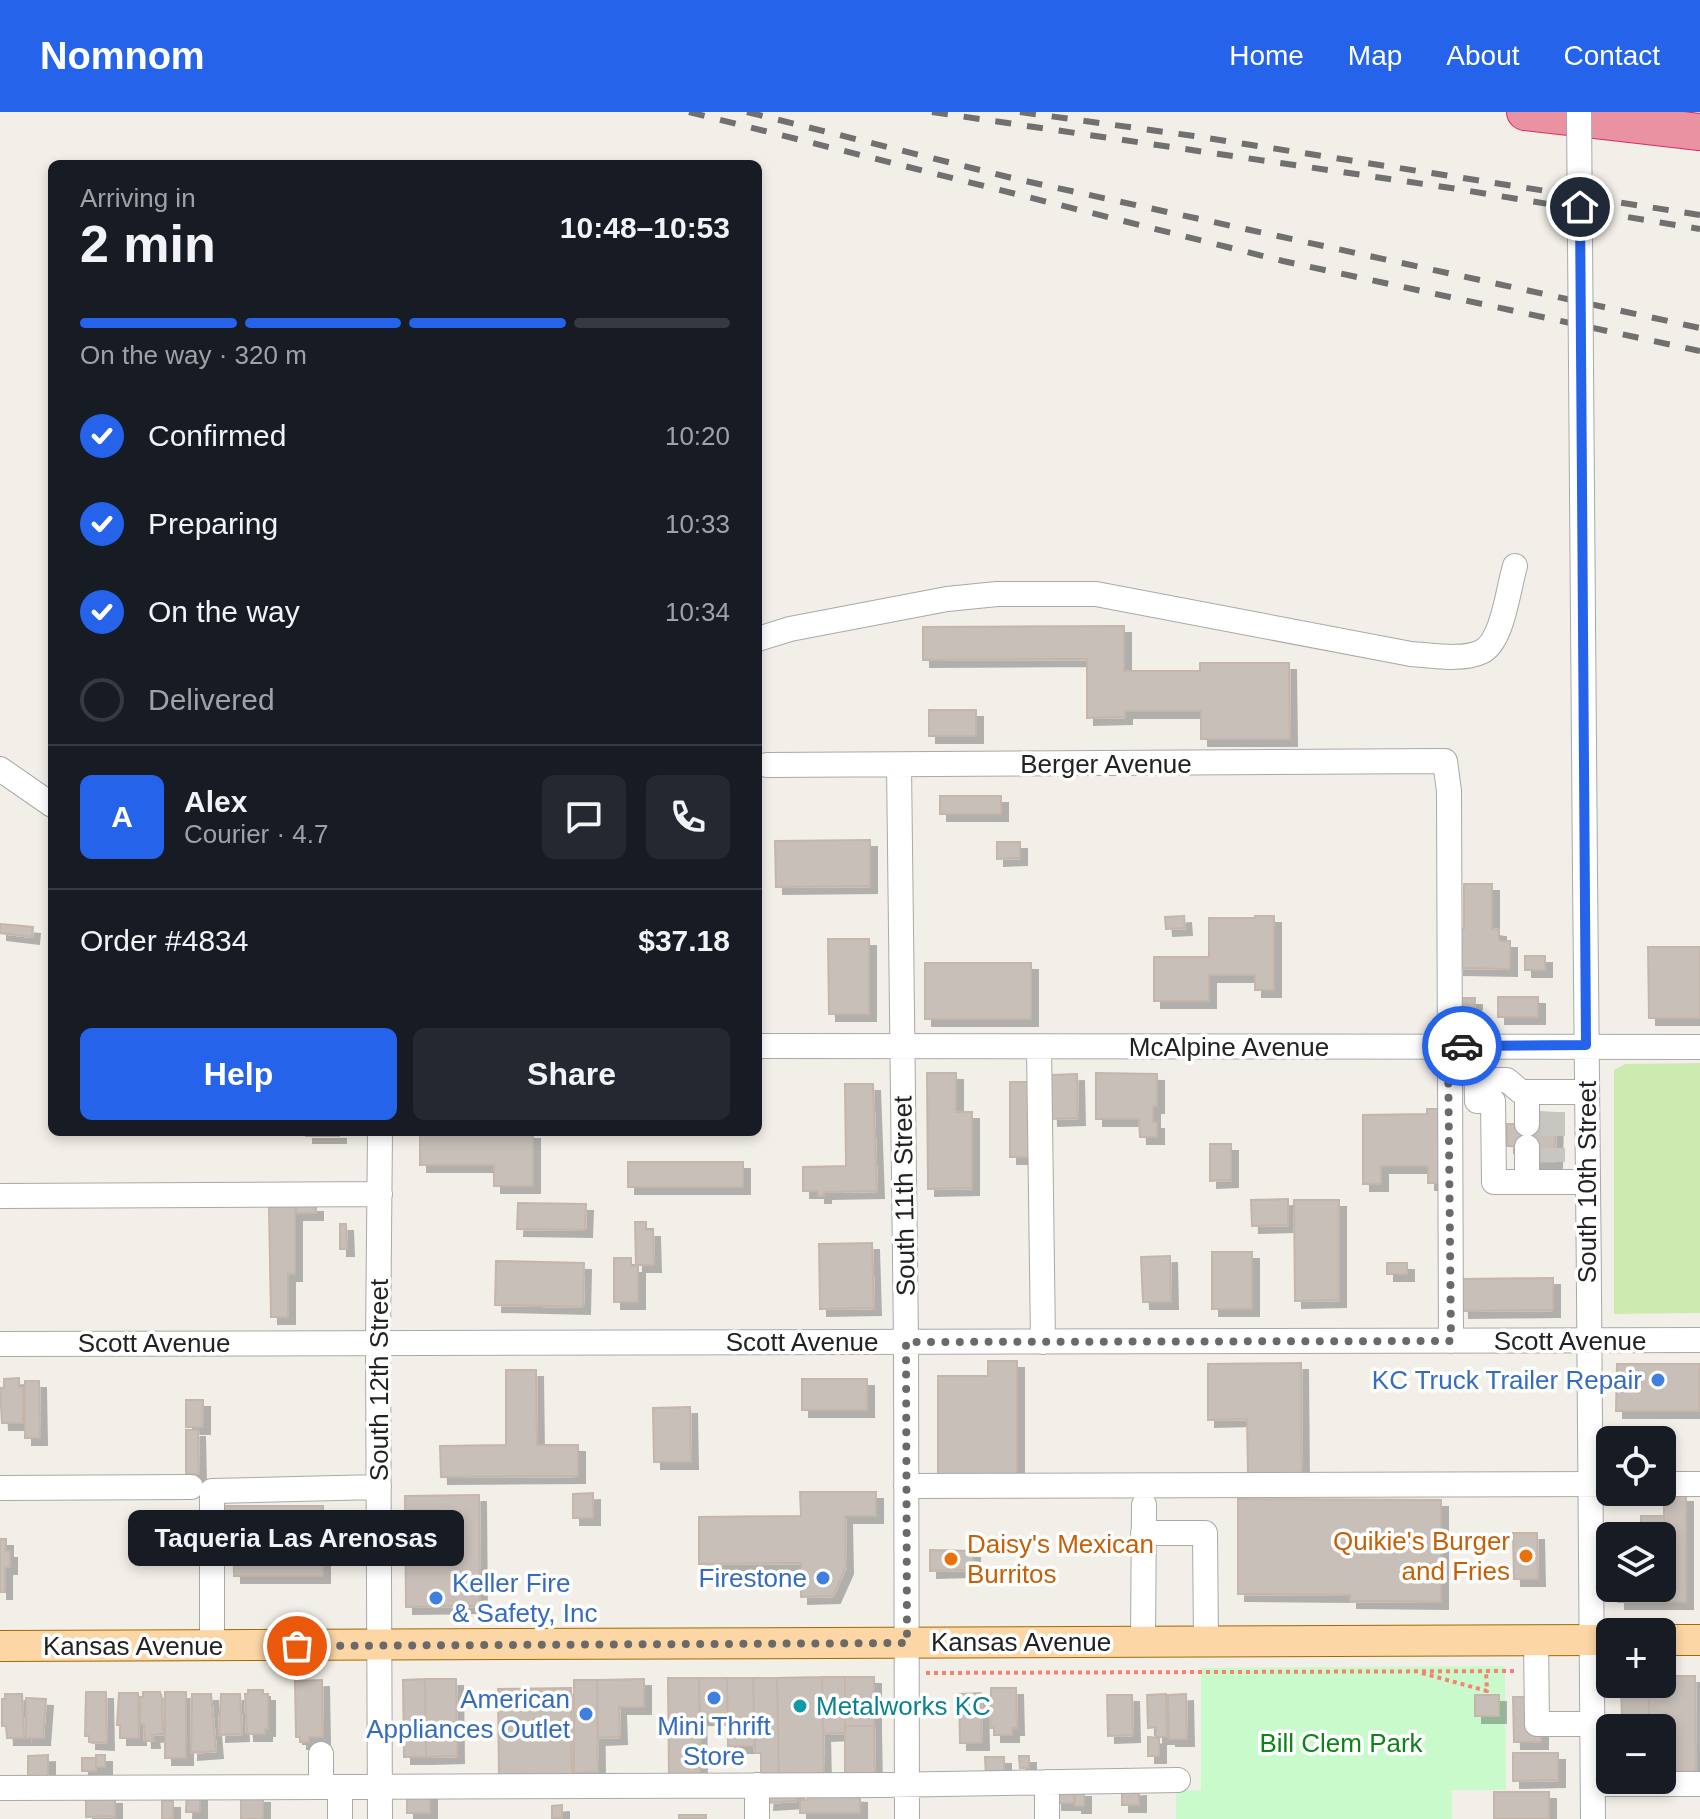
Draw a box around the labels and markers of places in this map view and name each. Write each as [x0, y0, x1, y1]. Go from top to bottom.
pin [1546, 173, 1614, 241]
place label: KC Truck Trailer Repair [1372, 1365, 1642, 1395]
marker: KC Truck Trailer Repair [1649, 1371, 1667, 1389]
callout: Taqueria Las Arenosas [129, 1510, 465, 1566]
place label: Quikie's Burger and Fries [1333, 1526, 1510, 1586]
place label: Daisy's Mexican Burritos [967, 1529, 1154, 1589]
marker: Quikie's Burger and Fries [1517, 1547, 1535, 1565]
marker: Daisy's Mexican Burritos [942, 1550, 960, 1568]
place label: Firestone [699, 1563, 807, 1593]
place label: Keller Fire & Safety, Inc [452, 1568, 597, 1628]
marker: Firestone [814, 1569, 832, 1587]
marker: Keller Fire & Safety, Inc [427, 1589, 445, 1607]
pin [263, 1612, 331, 1680]
place label: American Appliances Outlet [366, 1684, 571, 1744]
marker: Mini Thrift Store [705, 1689, 723, 1707]
place label: Metalworks KC [816, 1691, 991, 1721]
marker: Metalworks KC [791, 1697, 809, 1715]
marker: American Appliances Outlet [577, 1705, 595, 1723]
place label: Mini Thrift Store [657, 1711, 772, 1771]

